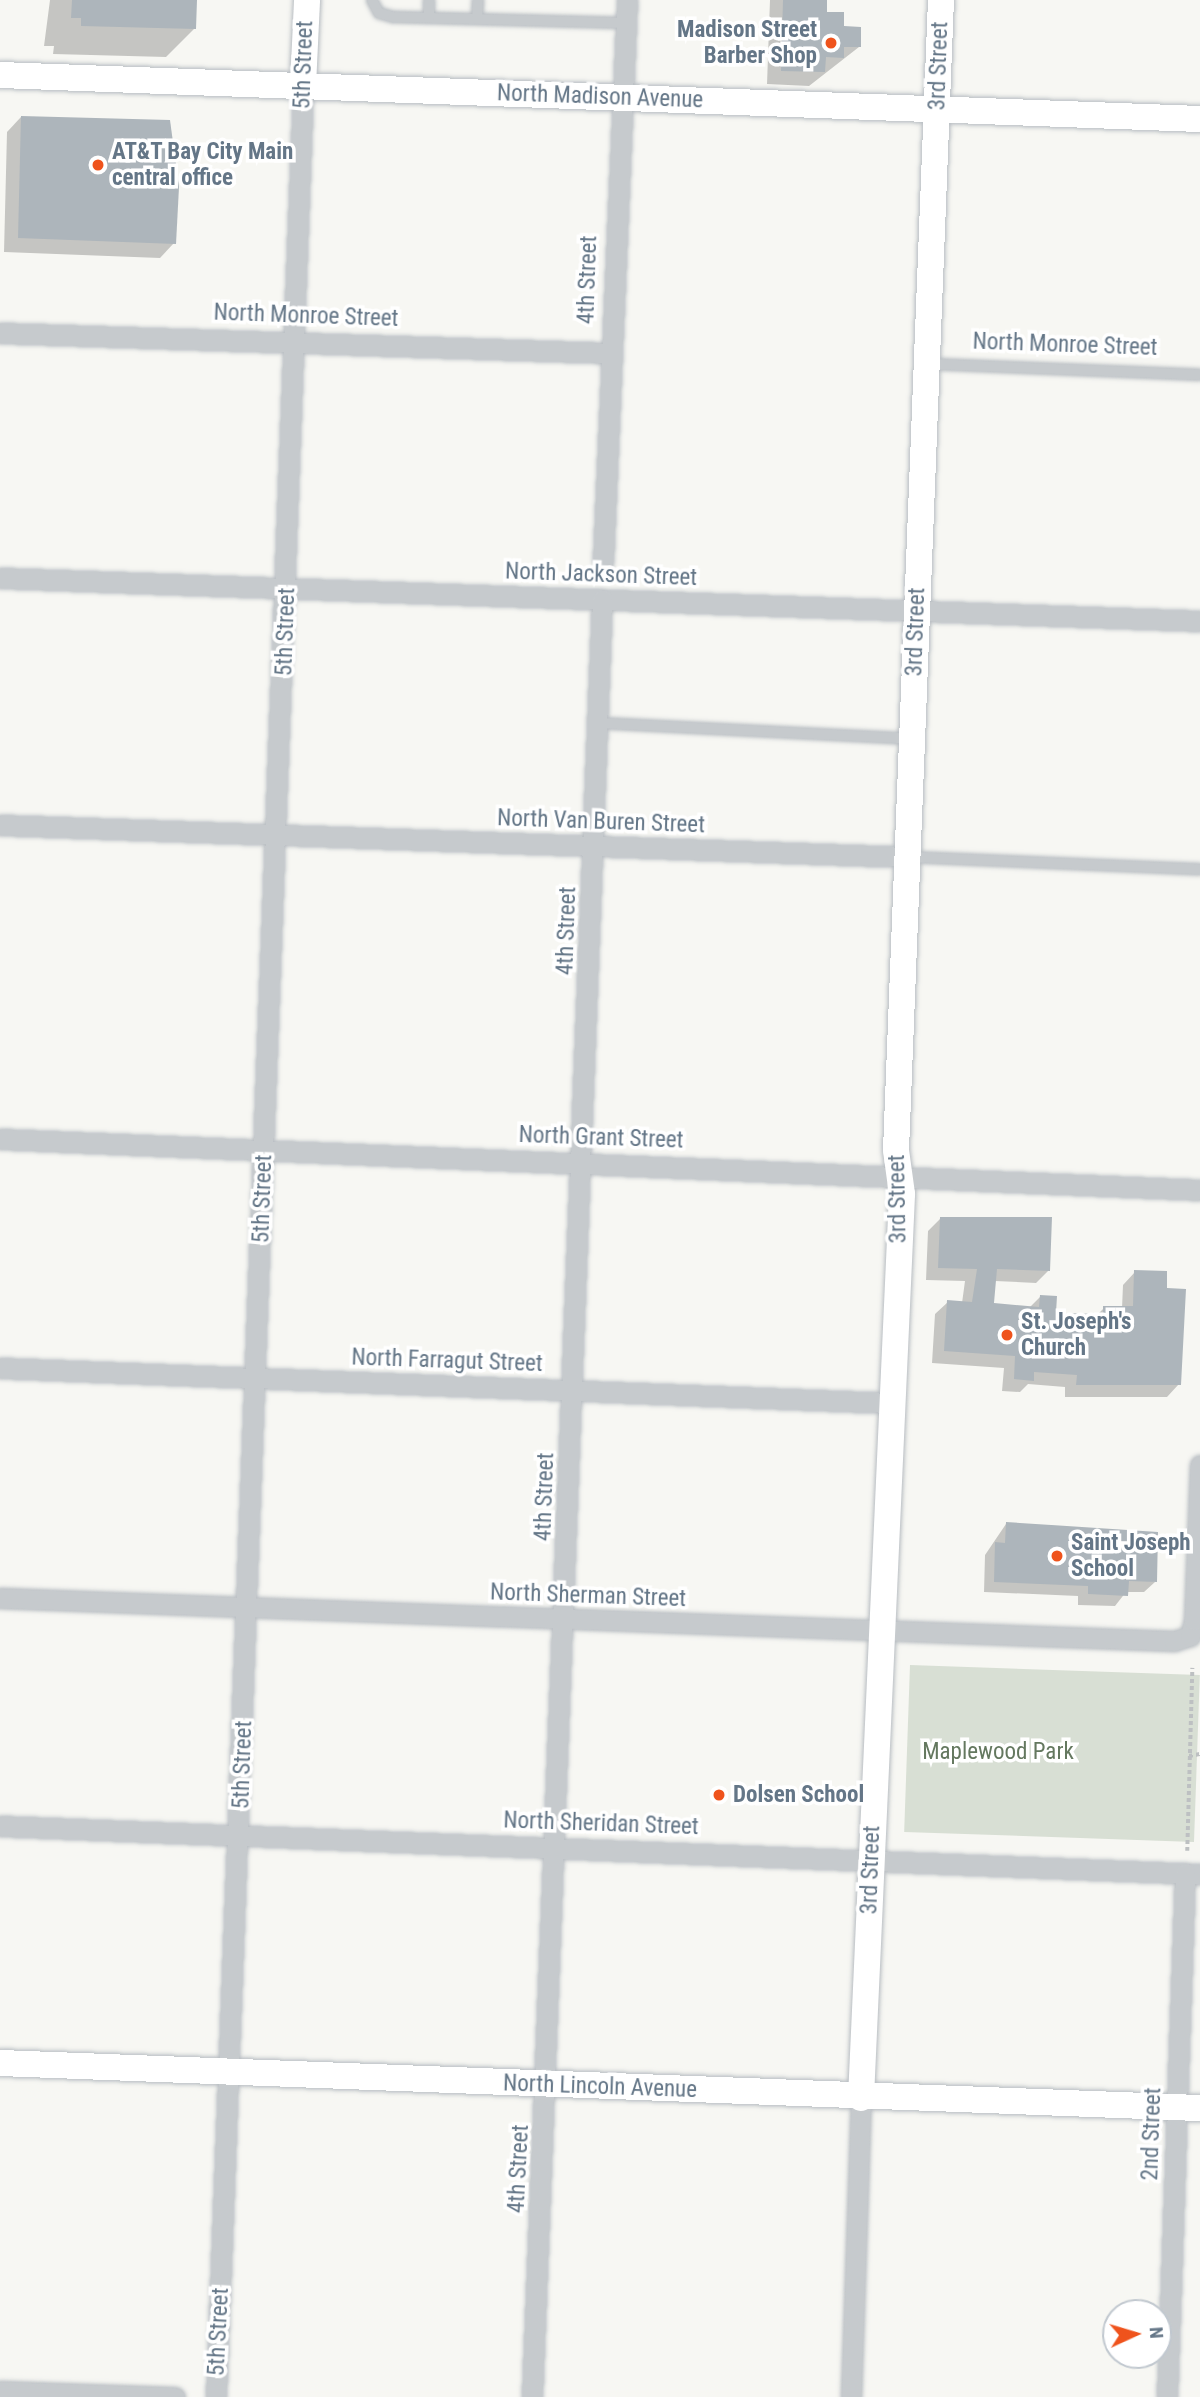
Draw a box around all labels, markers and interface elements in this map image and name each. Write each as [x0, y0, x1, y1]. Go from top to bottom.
place label: Madison Street Barber Shop [677, 16, 817, 70]
street label: 5th Street [289, 20, 319, 110]
street label: 3rd Street [924, 21, 954, 111]
marker: Madison Street Barber Shop [823, 35, 839, 51]
street label: North Madison Avenue [496, 80, 704, 114]
place label: AT&T Bay City Main central office [112, 138, 294, 192]
marker: AT&T Bay City Main central office [90, 157, 106, 173]
street label: 4th Street [573, 235, 603, 325]
street label: North Monroe Street [213, 299, 399, 333]
street label: North Monroe Street [972, 328, 1158, 362]
street label: North Jackson Street [505, 558, 697, 592]
street label: 5th Street [271, 587, 301, 677]
street label: 3rd Street [901, 587, 931, 677]
street label: North Van Buren Street [497, 805, 705, 839]
street label: 4th Street [552, 886, 582, 976]
street label: North Grant Street [518, 1121, 684, 1155]
street label: 5th Street [248, 1154, 278, 1244]
street label: 3rd Street [883, 1154, 913, 1244]
place label: St. Joseph's Church [1021, 1308, 1132, 1362]
marker: St. Joseph's Church [999, 1327, 1015, 1343]
street label: North Farragut Street [351, 1344, 543, 1378]
street label: 4th Street [530, 1452, 560, 1542]
place label: Saint Joseph School [1071, 1529, 1191, 1583]
marker: Saint Joseph School [1049, 1548, 1065, 1564]
street label: North Sherman Street [490, 1579, 686, 1613]
street label: 5th Street [228, 1720, 258, 1810]
park label: Maplewood Park [922, 1738, 1074, 1766]
place label: Dolsen School [733, 1781, 864, 1809]
marker: Dolsen School [711, 1787, 727, 1803]
street label: North Sheridan Street [503, 1807, 699, 1841]
street label: 3rd Street [856, 1825, 886, 1915]
street label: North Lincoln Avenue [503, 2070, 697, 2104]
street label: 2nd Street [1137, 2087, 1167, 2181]
street label: 4th Street [503, 2124, 535, 2214]
street label: 5th Street [203, 2287, 235, 2377]
north arrow [1102, 2299, 1172, 2369]
text: N [1145, 2326, 1168, 2339]

